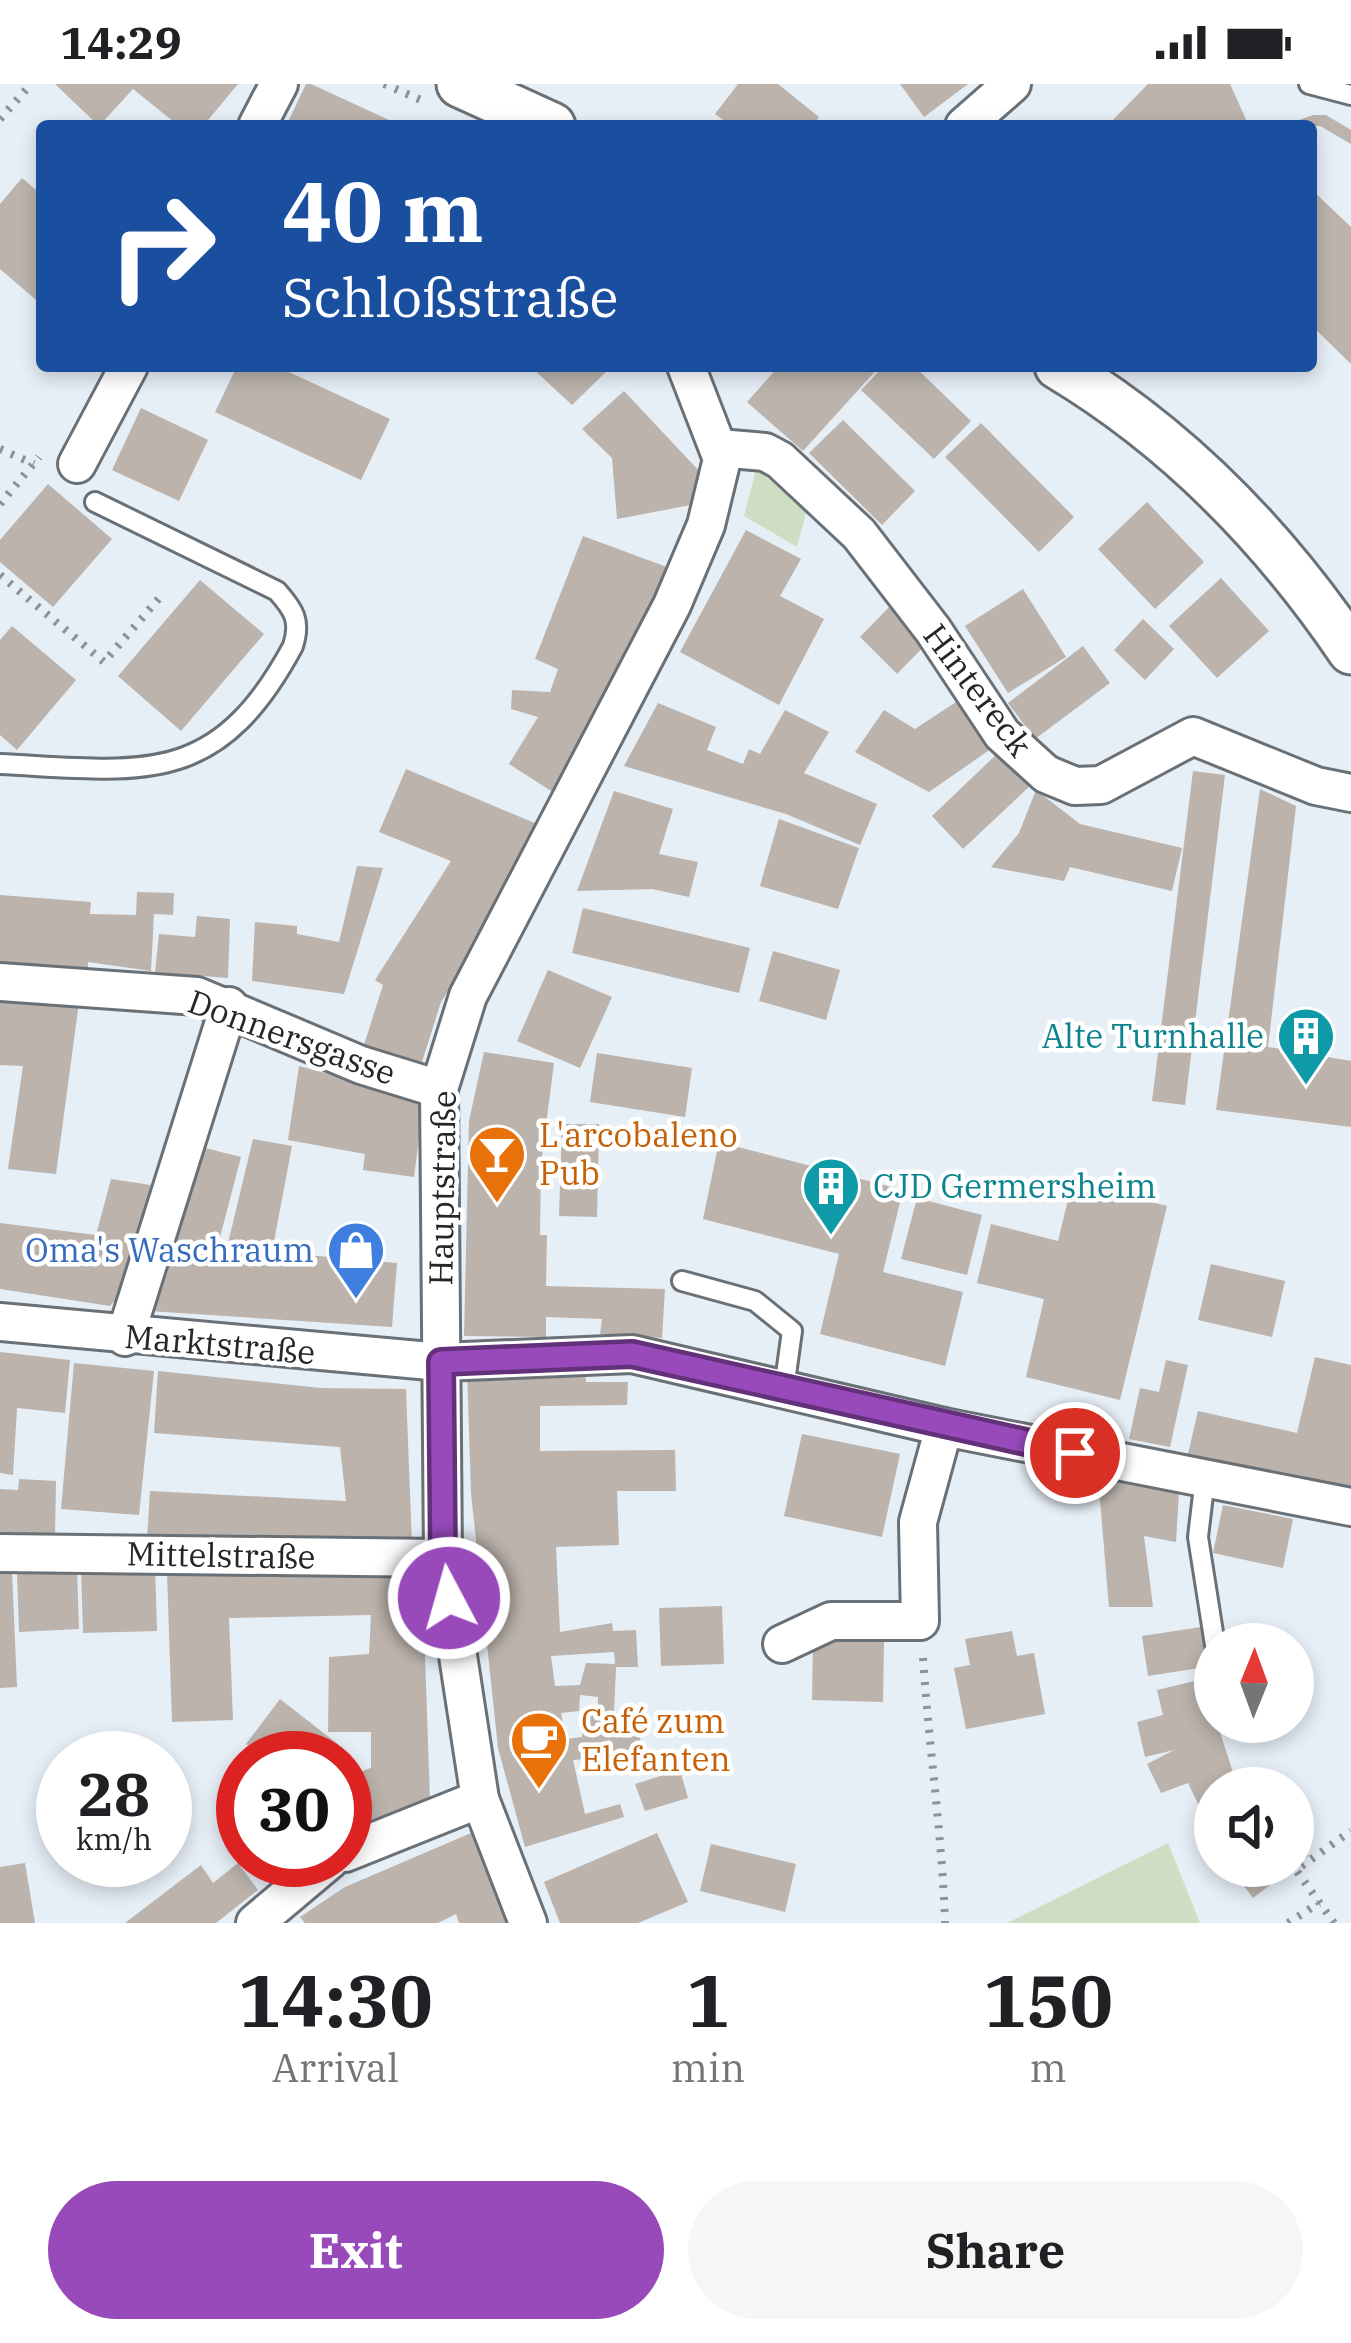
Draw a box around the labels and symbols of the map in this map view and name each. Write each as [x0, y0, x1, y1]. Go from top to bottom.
street label: Hintereck [914, 615, 1042, 765]
street label: Donnersgasse [183, 979, 402, 1094]
building icon: Alte Turnhalle [1275, 1005, 1337, 1087]
place label: Alte Turnhalle [1042, 1014, 1264, 1057]
street label: Hauptstraße [418, 1090, 465, 1286]
place label: L'arcobaleno Pub [539, 1113, 738, 1194]
bar icon: L'arcobaleno Pub [466, 1123, 528, 1205]
building icon: CJD Germersheim [800, 1155, 862, 1237]
place label: CJD Germersheim [873, 1164, 1157, 1207]
shop icon: Oma's Waschraum [325, 1219, 387, 1301]
place label: Oma's Waschraum [25, 1228, 314, 1271]
street label: Marktstraße [123, 1314, 317, 1373]
pin [1024, 1402, 1126, 1504]
street label: Mittelstraße [126, 1531, 316, 1578]
position arrow [386, 1535, 512, 1661]
north arrow [1194, 1623, 1314, 1743]
place label: Café zum Elefanten [581, 1699, 731, 1780]
cafe icon: Café zum Elefanten [508, 1709, 570, 1791]
speed limit sign: 30 [216, 1731, 372, 1887]

